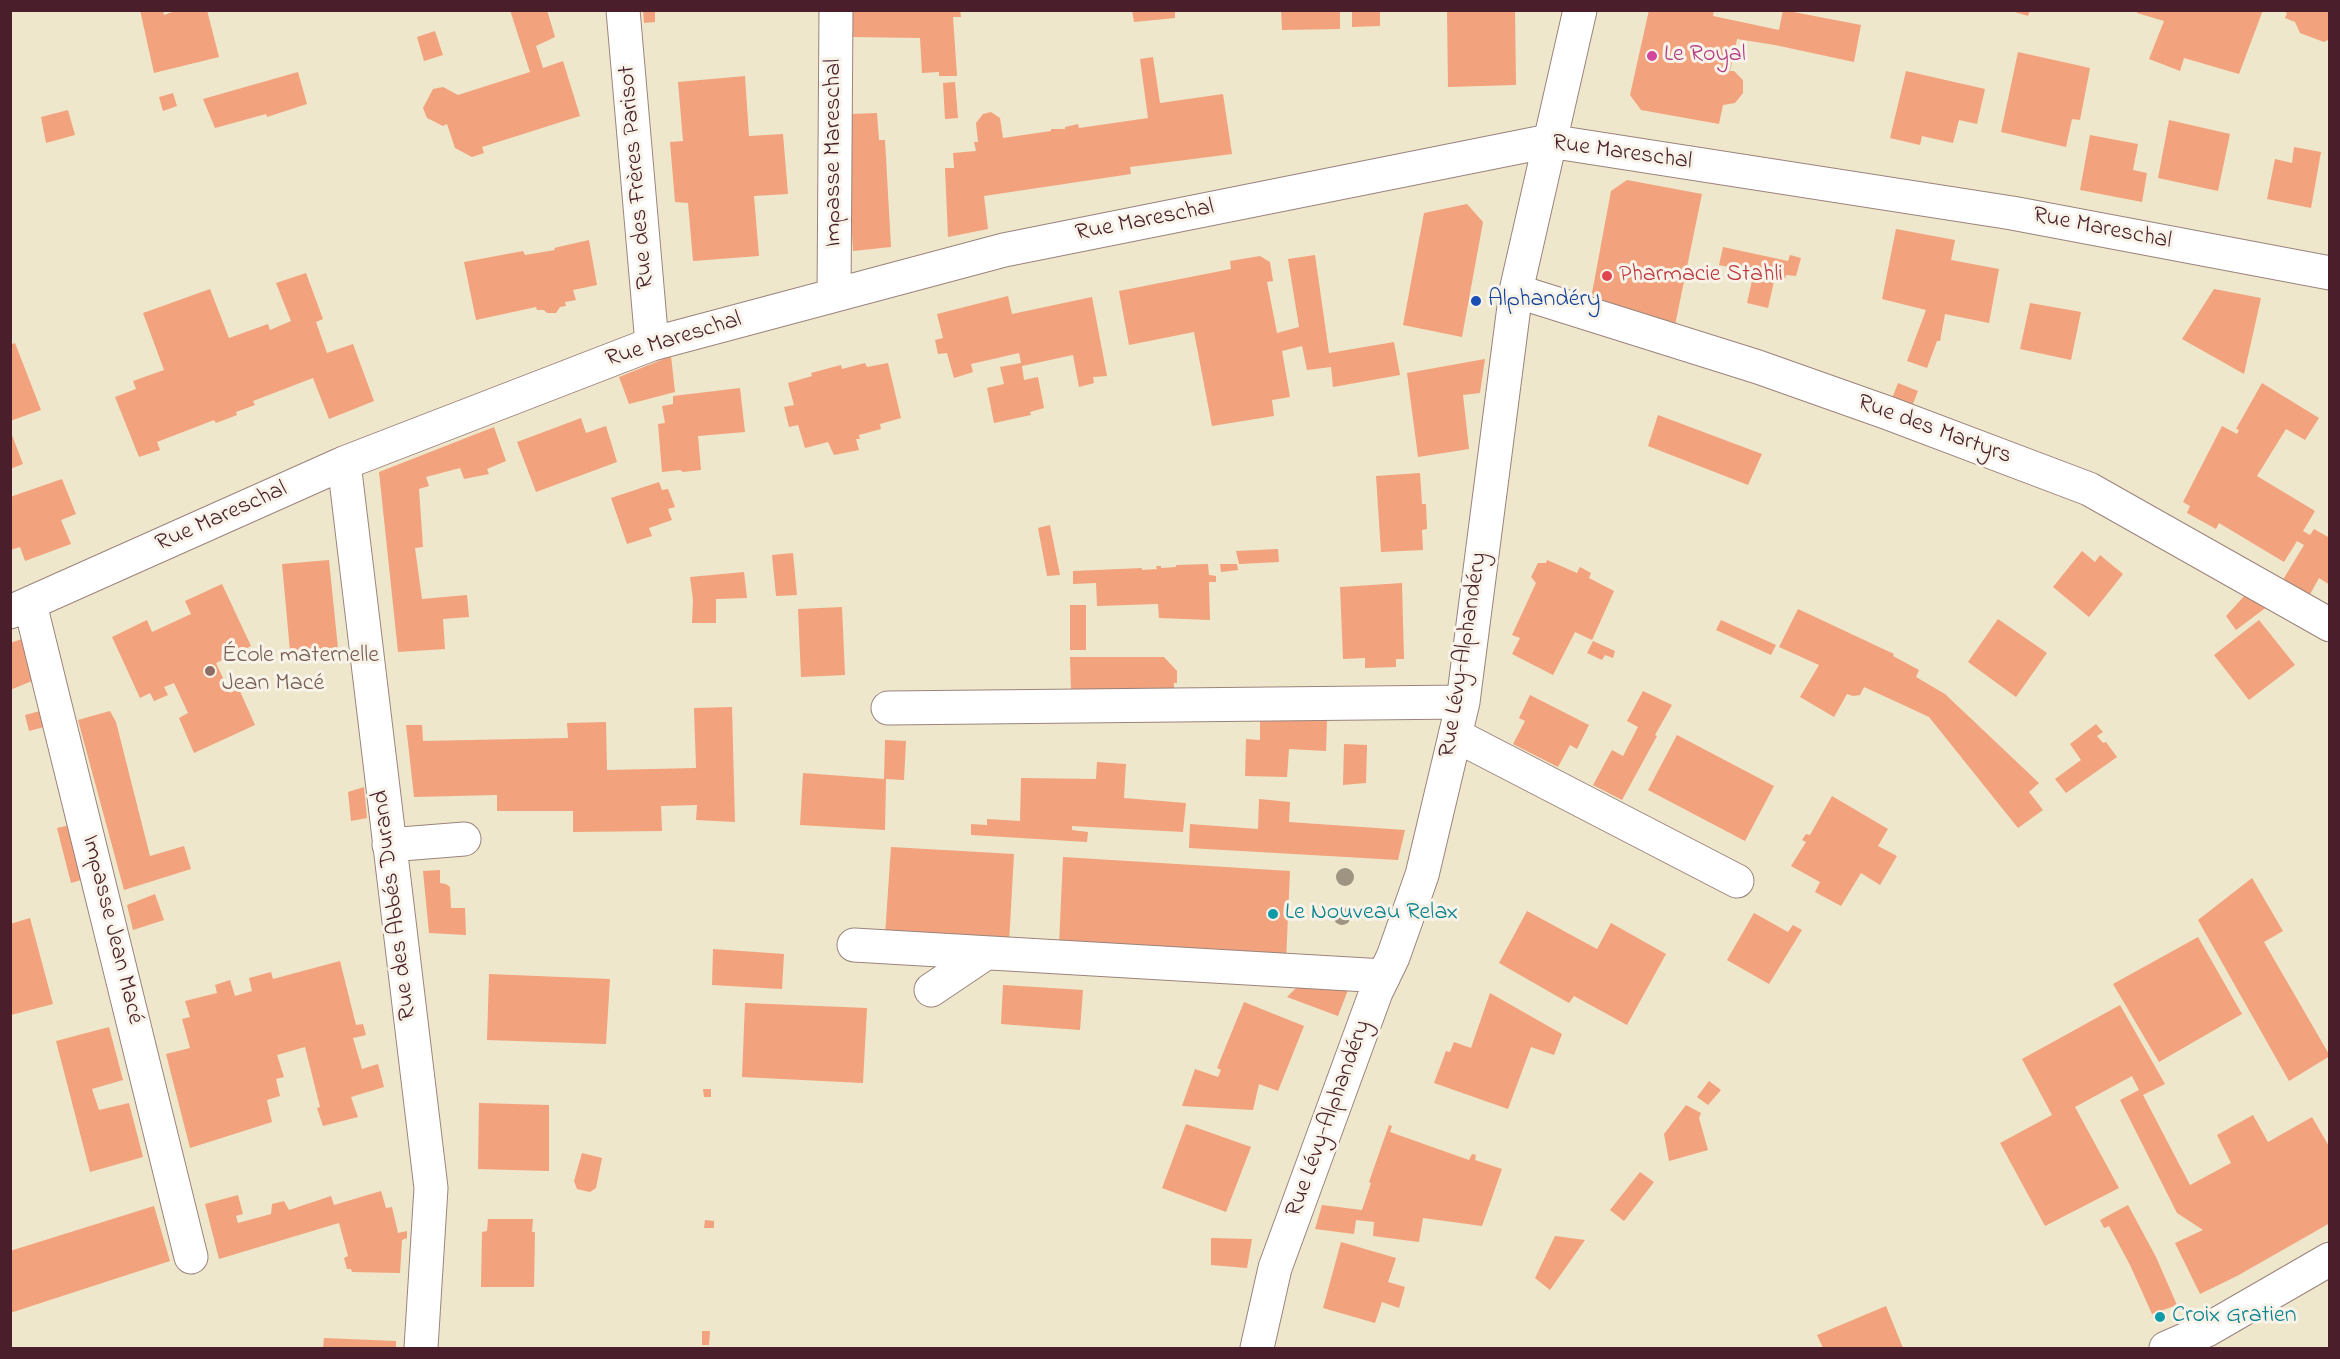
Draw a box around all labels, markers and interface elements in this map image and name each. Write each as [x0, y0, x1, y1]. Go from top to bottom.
place label: Le Royal [1664, 42, 1746, 70]
marker: Le Royal [1645, 49, 1659, 63]
street label: Impasse Mareschal [821, 59, 849, 247]
street label: Rue des Frères Parisot [614, 64, 662, 290]
street label: Rue Mareschal [1550, 130, 1694, 178]
street label: Rue Mareschal [1073, 194, 1217, 250]
street label: Rue Mareschal [2030, 202, 2174, 258]
place label: Pharmacie Stahli [1619, 262, 1783, 290]
marker: Pharmacie Stahli [1600, 269, 1614, 283]
place label: Alphandéry [1488, 287, 1600, 315]
marker: Alphandéry [1469, 294, 1483, 308]
street label: Rue Mareschal [603, 307, 745, 375]
street label: Rue des Martyrs [1853, 390, 2015, 472]
street label: Rue Mareschal [152, 476, 292, 560]
street label: Rue Lévy-Alphandéry [1435, 550, 1495, 760]
place label: École maternelle Jean Macé [222, 643, 379, 699]
marker: École maternelle Jean Macé [203, 664, 217, 678]
street label: Rue des Abbés Durand [368, 788, 424, 1022]
street label: Impasse Jean Macé [74, 833, 148, 1027]
place label: Le Nouveau Relax [1285, 900, 1458, 928]
marker: Le Nouveau Relax [1266, 907, 1280, 921]
street label: Rue Lévy-Alphandéry [1281, 1017, 1379, 1221]
place label: Croix Gratien [2172, 1303, 2297, 1331]
marker: Croix Gratien [2153, 1310, 2167, 1324]

